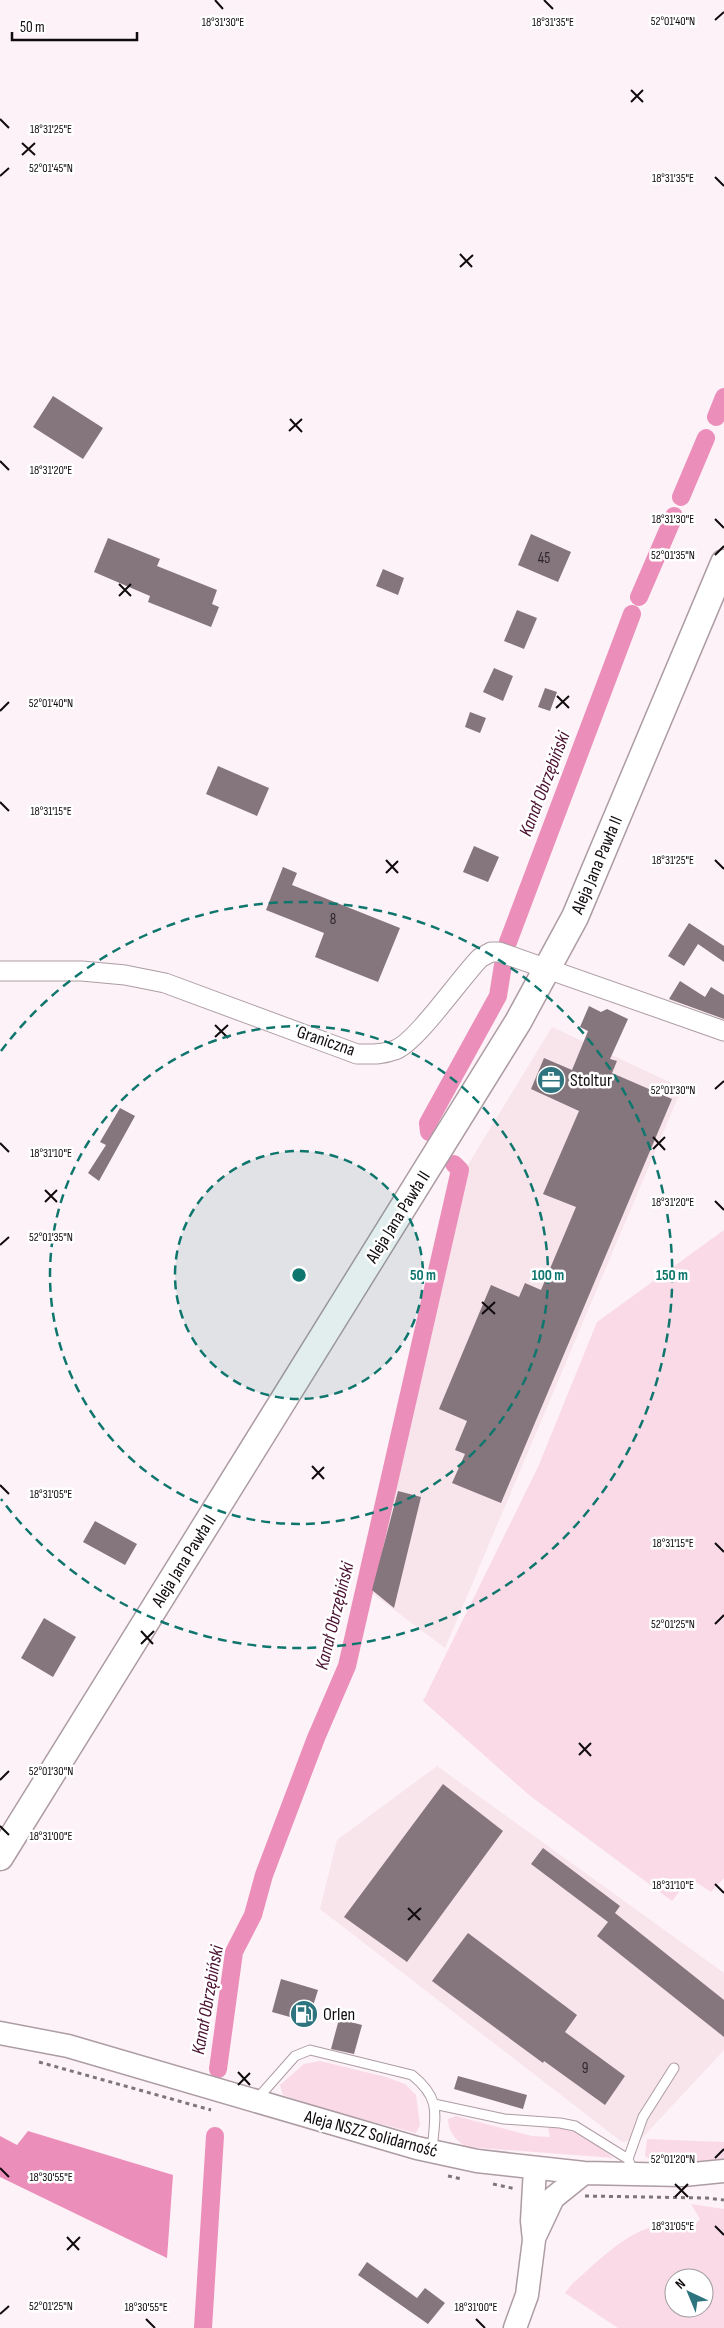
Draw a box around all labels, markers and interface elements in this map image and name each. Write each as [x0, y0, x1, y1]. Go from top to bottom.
scale bar [12, 10, 138, 42]
text: 52°01'40"N [651, 14, 695, 29]
text: 18°31'30"E [202, 15, 244, 30]
text: 18°31'35"E [532, 15, 574, 30]
text: 50 m [20, 18, 45, 37]
text: 18°31'25"E [30, 122, 72, 137]
text: 52°01'45"N [29, 161, 73, 176]
text: 18°31'35"E [652, 171, 694, 186]
text: 18°31'20"E [30, 463, 72, 478]
text: 18°31'30"E [652, 512, 694, 527]
text: 52°01'35"N [651, 548, 695, 563]
house number: 45 [538, 549, 550, 568]
text: 52°01'40"N [29, 696, 73, 711]
water label: Kanał Obrzębiński [514, 728, 576, 840]
text: 18°31'15"E [30, 804, 72, 819]
street label: Aleja Jana Pawła II [567, 813, 627, 918]
text: 18°31'25"E [652, 853, 694, 868]
house number: 8 [330, 910, 336, 929]
street label: Graniczna [294, 1021, 358, 1061]
office icon: Stoltur [536, 1065, 566, 1095]
place label: Stoltur [570, 1070, 612, 1091]
text: 52°01'30"N [651, 1083, 695, 1098]
text: 18°31'10"E [30, 1146, 72, 1161]
street label: Aleja Jana Pawła II [361, 1167, 435, 1268]
text: 18°31'20"E [652, 1195, 694, 1210]
text: 52°01'35"N [29, 1230, 73, 1245]
centre of rings [290, 1266, 308, 1284]
text: 50 m [410, 1266, 436, 1285]
text: 100 m [532, 1266, 564, 1285]
text: 150 m [656, 1266, 688, 1285]
text: 18°31'05"E [30, 1487, 72, 1502]
street label: Aleja Jana Pawła II [147, 1511, 221, 1612]
text: 18°31'15"E [652, 1536, 694, 1551]
water label: Kanał Obrzębiński [310, 1559, 360, 1672]
text: 52°01'25"N [651, 1617, 695, 1632]
text: 52°01'30"N [29, 1764, 73, 1779]
text: 18°31'00"E [30, 1829, 72, 1844]
text: 18°31'10"E [652, 1878, 694, 1893]
water label: Kanał Obrzębiński [187, 1943, 229, 2056]
fuel station icon: Orlen [289, 1999, 319, 2029]
place label: Orlen [323, 2004, 355, 2025]
house number: 9 [582, 2059, 588, 2078]
street label: Aleja NSZZ Solidarność [301, 2106, 440, 2162]
text: 52°01'20"N [651, 2152, 695, 2167]
text: 18°30'55"E [29, 2170, 73, 2185]
text: 18°31'05"E [652, 2219, 694, 2234]
north arrow [664, 2268, 714, 2318]
text: N [672, 2275, 689, 2293]
text: 52°01'25"N [29, 2299, 73, 2314]
text: 18°30'55"E [124, 2300, 168, 2315]
text: 18°31'00"E [455, 2300, 497, 2315]

